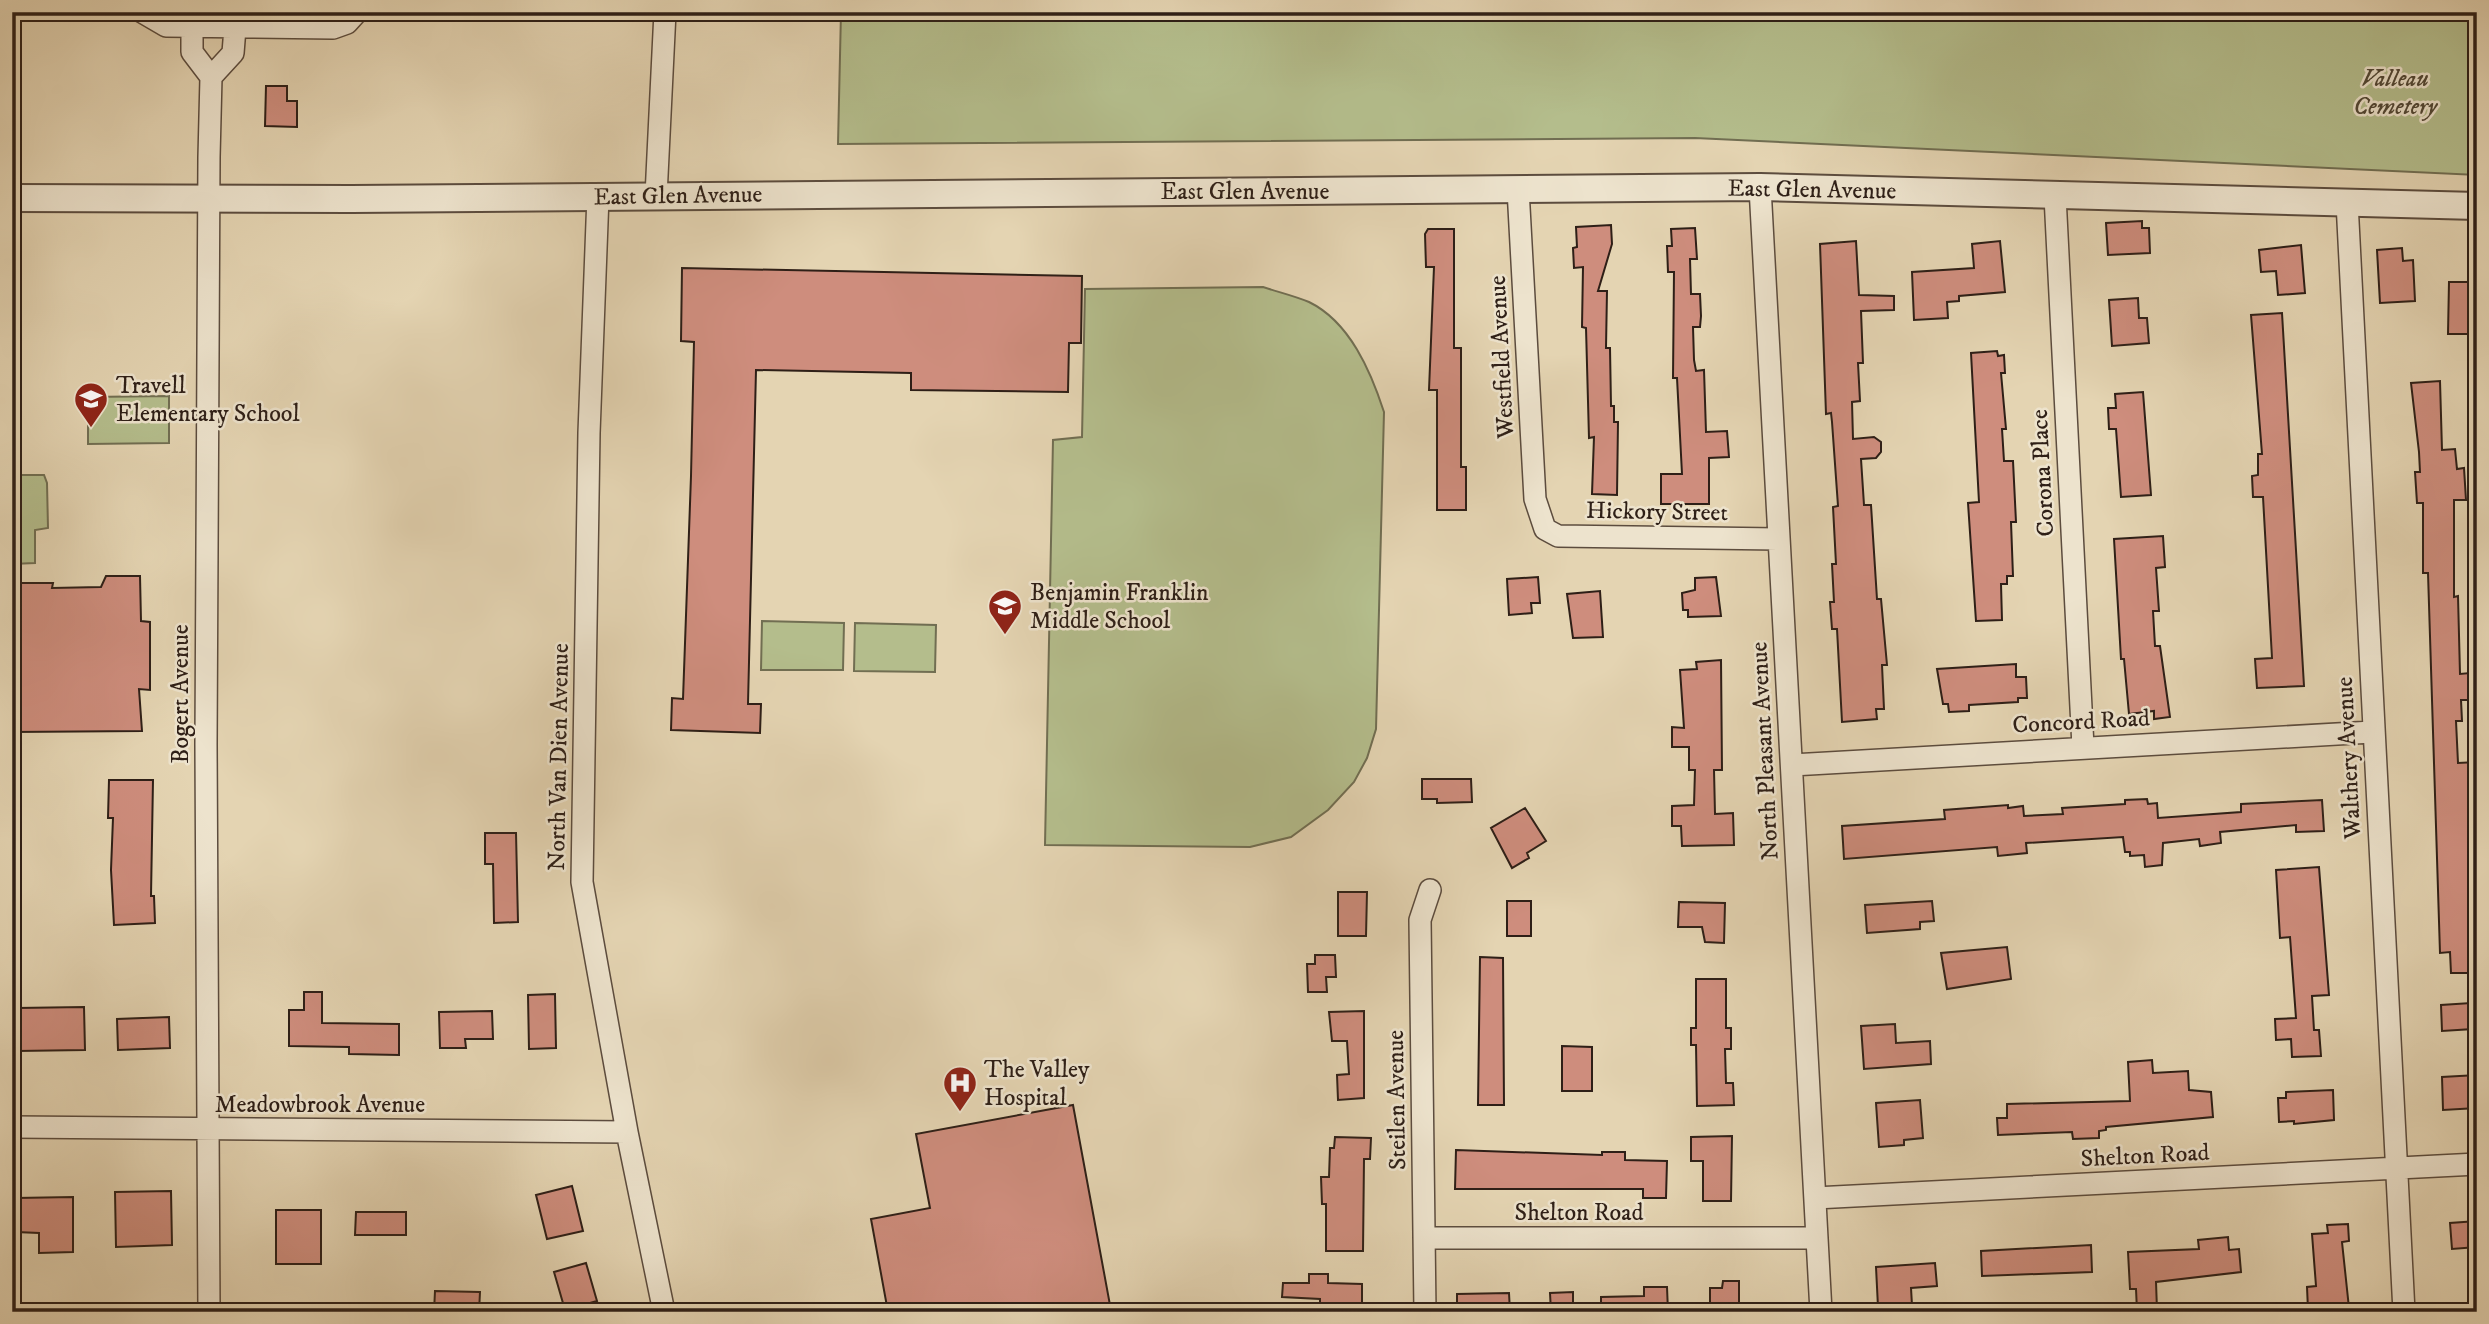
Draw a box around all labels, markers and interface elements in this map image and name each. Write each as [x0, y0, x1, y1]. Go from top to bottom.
park label: Valleau Cemetery [2353, 64, 2438, 122]
street label: East Glen Avenue [1727, 174, 1897, 206]
street label: East Glen Avenue [1161, 177, 1329, 207]
street label: East Glen Avenue [593, 180, 763, 212]
street label: Westfield Avenue [1483, 274, 1521, 440]
place label: Travell Elementary School [116, 371, 300, 429]
school or university icon: Travell Elementary School [72, 380, 110, 429]
street label: Corona Place [2025, 408, 2061, 537]
street label: Hickory Street [1586, 496, 1729, 528]
place label: Benjamin Franklin Middle School [1030, 578, 1209, 636]
school or university icon: Benjamin Franklin Middle School [986, 587, 1024, 636]
street label: Bogert Avenue [166, 624, 196, 764]
street label: North Pleasant Avenue [1744, 641, 1786, 861]
street label: North Van Dien Avenue [542, 643, 576, 871]
street label: Walthery Avenue [2330, 676, 2368, 841]
street label: Concord Road [2012, 703, 2151, 741]
street label: Steilen Avenue [1381, 1029, 1413, 1170]
place label: The Valley Hospital [984, 1055, 1090, 1113]
hospital icon: The Valley Hospital [941, 1064, 979, 1113]
street label: Meadowbrook Avenue [215, 1090, 425, 1120]
street label: Shelton Road [2080, 1138, 2210, 1174]
street label: Shelton Road [1515, 1198, 1643, 1228]

